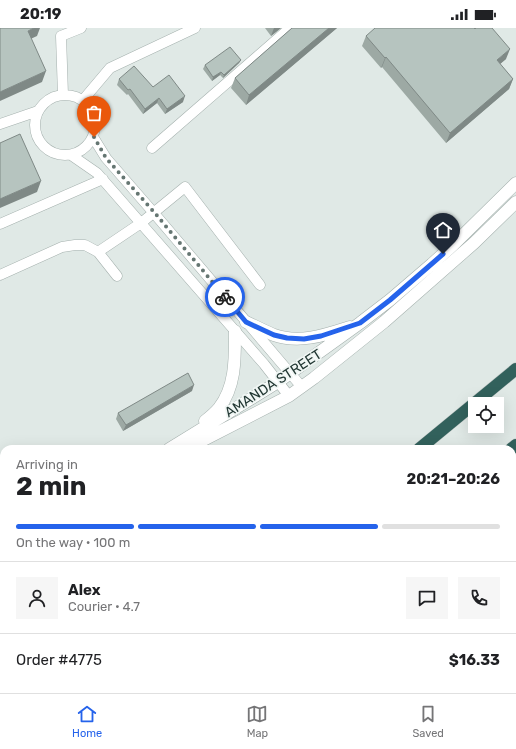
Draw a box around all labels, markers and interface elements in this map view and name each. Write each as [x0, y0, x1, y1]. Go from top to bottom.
text: 20:19 [20, 5, 61, 23]
pin [77, 96, 111, 137]
icon: bag [83, 102, 105, 124]
pin [426, 213, 460, 254]
icon: home [432, 219, 454, 241]
courier [205, 277, 245, 317]
icon: bike [214, 286, 236, 308]
street label: AMANDA STREET [221, 346, 325, 421]
map controls [468, 397, 504, 433]
button: locate [468, 397, 504, 433]
text: Arriving in [16, 457, 78, 472]
text: 20:21–20:26 [407, 470, 500, 488]
text: 2 min [16, 471, 86, 502]
text: On the way · 100 m [16, 535, 130, 550]
button: person [16, 577, 58, 619]
button: chat [406, 577, 448, 619]
button: phone [458, 577, 500, 619]
text: Alex [68, 581, 101, 599]
text: Courier · 4.7 [68, 599, 140, 614]
text: Order #4775 [16, 651, 102, 669]
text: $16.33 [449, 651, 500, 669]
tab: Home [72, 703, 102, 740]
tab: Map [246, 703, 268, 740]
tab: Saved [413, 703, 444, 740]

